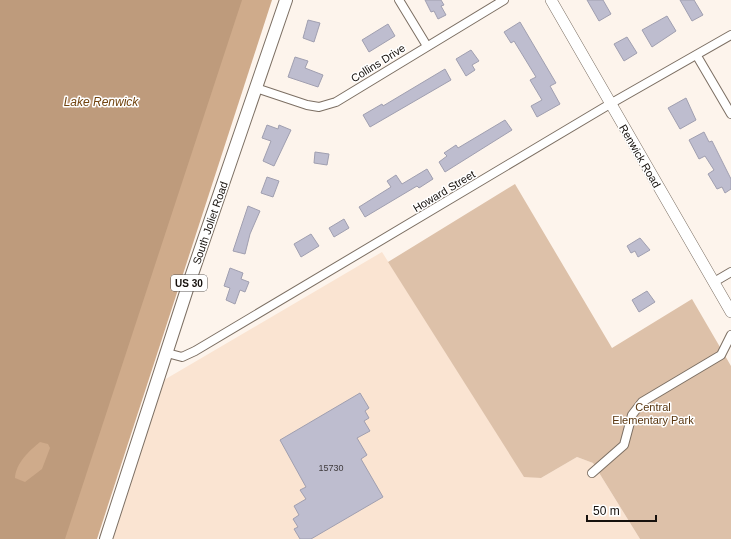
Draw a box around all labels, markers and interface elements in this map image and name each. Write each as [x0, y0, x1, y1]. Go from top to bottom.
street label: Collins Drive [349, 42, 407, 84]
water label: Lake Renwick [64, 95, 139, 109]
street label: Renwick Road [617, 122, 663, 190]
street label: Howard Street [411, 168, 477, 214]
street label: South Joliet Road [190, 180, 230, 266]
road number: US 30 [171, 275, 207, 291]
park label: Central Elementary Park [612, 401, 694, 426]
house number: 15730 [318, 463, 344, 473]
scale bar [587, 497, 656, 523]
text: 50 m [593, 504, 620, 518]

